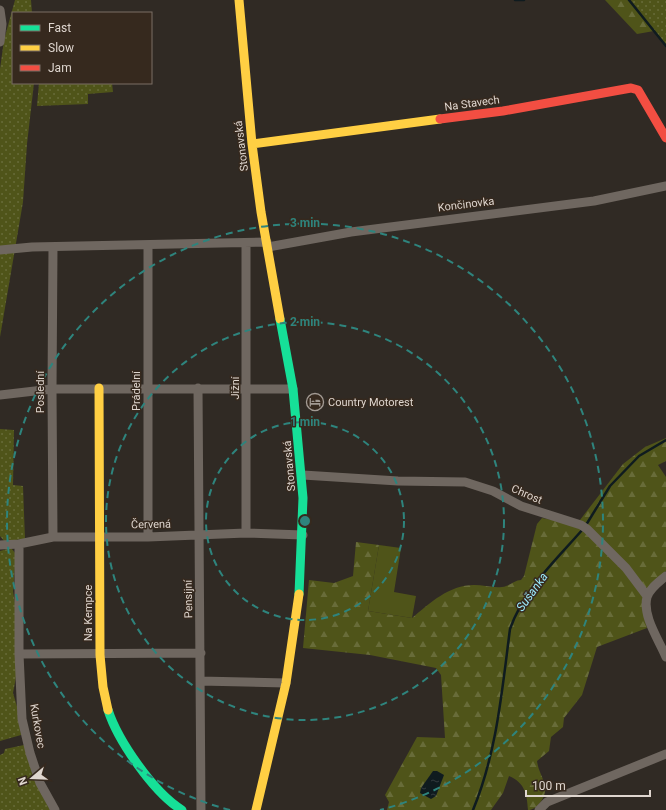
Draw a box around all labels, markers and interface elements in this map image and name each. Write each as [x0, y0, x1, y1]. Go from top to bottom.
legend [12, 12, 152, 84]
text: Fast [48, 21, 71, 35]
text: Slow [48, 41, 74, 55]
text: Jam [48, 61, 72, 75]
street label: Na Stavech [444, 93, 500, 114]
street label: Stonavská [232, 120, 251, 172]
street label: Končinovka [437, 195, 495, 214]
text: 3 min [290, 216, 320, 230]
text: 2 min [290, 315, 320, 329]
street label: Poslední [34, 370, 47, 413]
street label: Prádelní [130, 370, 143, 411]
street label: Jižní [229, 375, 242, 400]
hotel icon: Country Motorest [305, 392, 325, 412]
place label: Country Motorest [328, 396, 414, 409]
text: 1 min [290, 415, 320, 429]
street label: Stonavská [281, 440, 298, 492]
street label: Chrost [509, 482, 545, 507]
centre of rings [298, 514, 312, 528]
street label: Červená [131, 517, 171, 531]
water label: Sušanka [513, 570, 551, 614]
street label: Pensijní [182, 578, 195, 618]
street label: Na Kempce [82, 585, 95, 641]
street label: Kurkovec [27, 703, 48, 750]
north arrow [12, 758, 52, 798]
scale bar [526, 772, 650, 798]
text: N [16, 775, 30, 787]
text: 100 m [532, 779, 566, 793]

